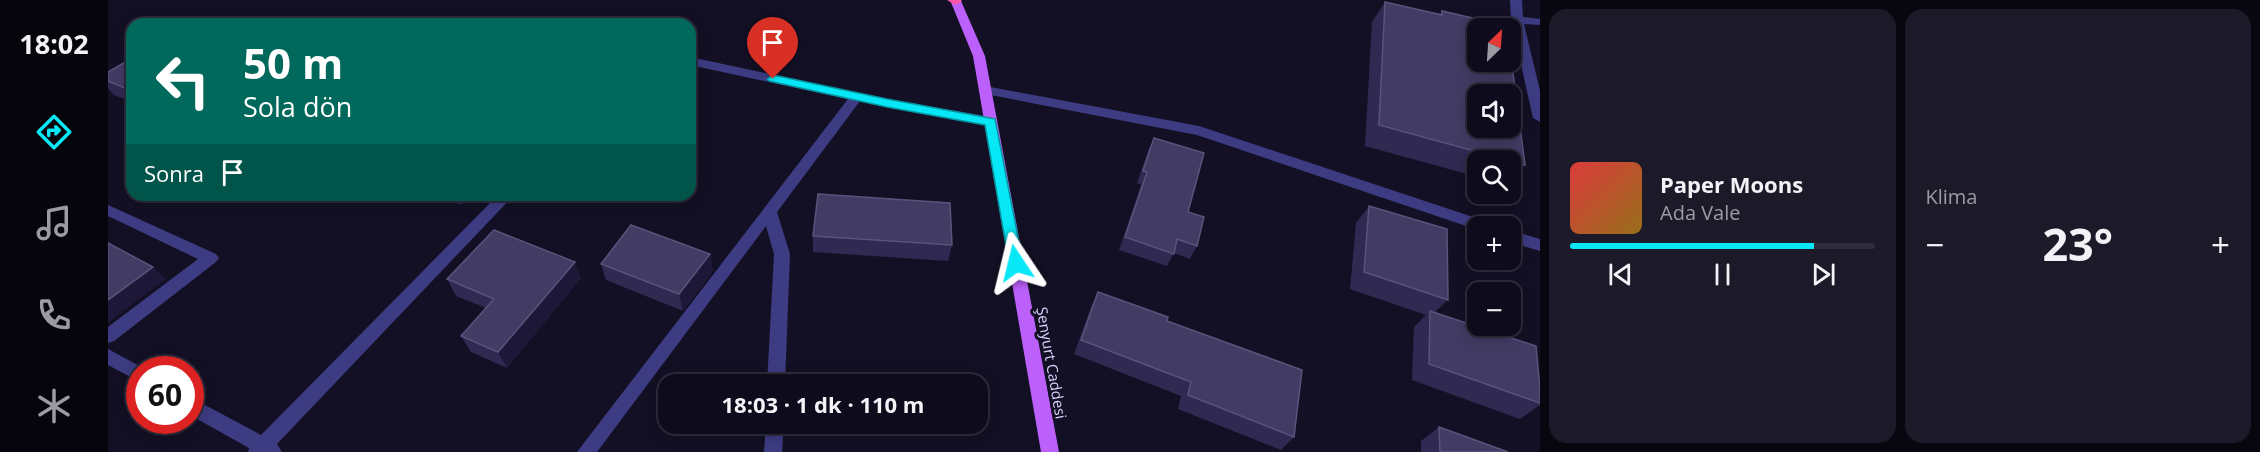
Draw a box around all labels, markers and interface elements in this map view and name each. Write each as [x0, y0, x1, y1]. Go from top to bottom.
pin [747, 17, 798, 79]
north arrow [1467, 18, 1521, 72]
map controls [1467, 18, 1521, 336]
text: 18:02 [19, 25, 89, 62]
icon: arrive [756, 26, 789, 59]
text: 50 m [243, 34, 343, 91]
icon: left [144, 42, 222, 120]
button: sound [1467, 84, 1521, 138]
text: Sola dön [243, 88, 352, 125]
icon: directions [33, 111, 75, 153]
button: search [1467, 150, 1521, 204]
icon: arrive [216, 156, 249, 189]
text: Sonra [144, 158, 204, 188]
text: Paper Moons [1660, 169, 1803, 199]
text: Klima [1926, 183, 1977, 210]
text: Ada Vale [1660, 199, 1741, 226]
icon: music [33, 202, 75, 244]
text: 23° [2042, 213, 2113, 274]
button: + [1467, 216, 1521, 270]
text: − [1926, 222, 1944, 267]
text: + [2211, 222, 2230, 267]
position arrow [984, 231, 1048, 295]
icon: previous [1604, 258, 1637, 291]
icon: pause [1706, 258, 1739, 291]
icon: next [1807, 258, 1840, 291]
button: − [1467, 282, 1521, 336]
icon: phone [33, 294, 75, 336]
street label: Şenyurt Caddesi [1032, 305, 1072, 420]
speed limit sign: 60 [126, 356, 204, 434]
icon: climate [33, 385, 75, 427]
text: 18:03 · 1 dk · 110 m [722, 389, 924, 419]

